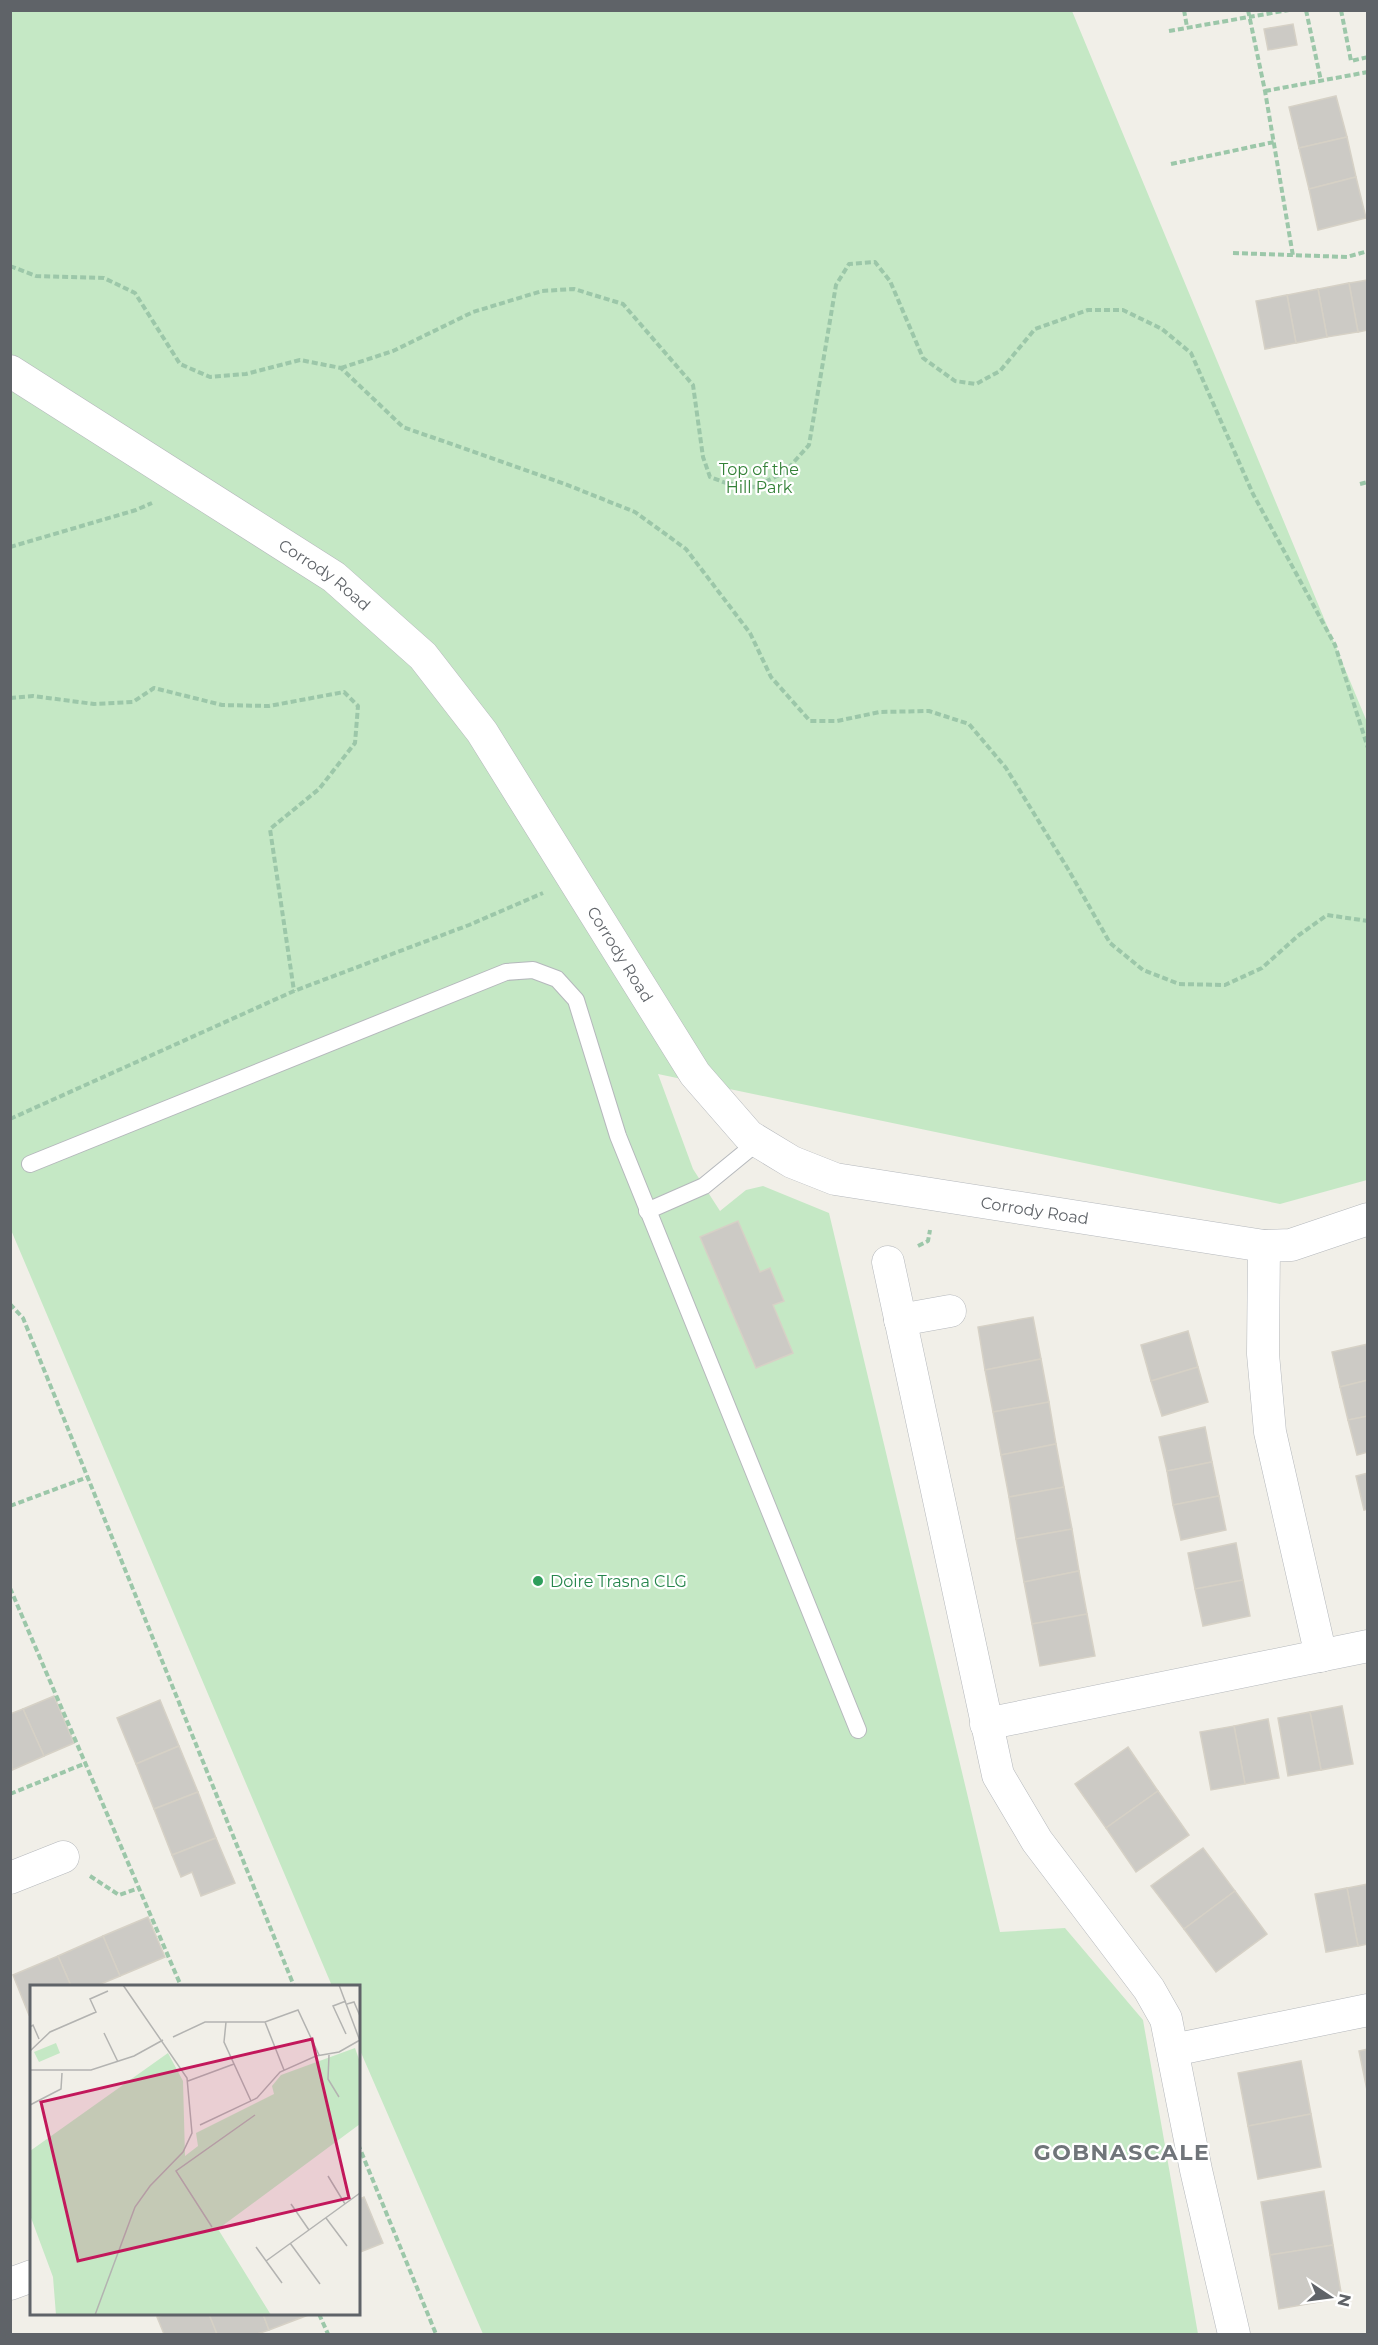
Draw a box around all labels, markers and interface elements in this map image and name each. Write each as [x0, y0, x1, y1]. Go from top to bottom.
park label: Top of the Hill Park [719, 460, 799, 497]
street label: Corrody Road [275, 535, 374, 615]
street label: Corrody Road [583, 903, 657, 1006]
street label: Corrody Road [979, 1193, 1090, 1229]
place label: Doire Trasna CLG [550, 1572, 687, 1591]
marker: Doire Trasna CLG [531, 1574, 545, 1588]
inset map [30, 1985, 360, 2315]
district label: GOBNASCALE [1034, 2139, 1210, 2166]
north arrow [1300, 2267, 1360, 2327]
text: N [1333, 2292, 1355, 2309]

